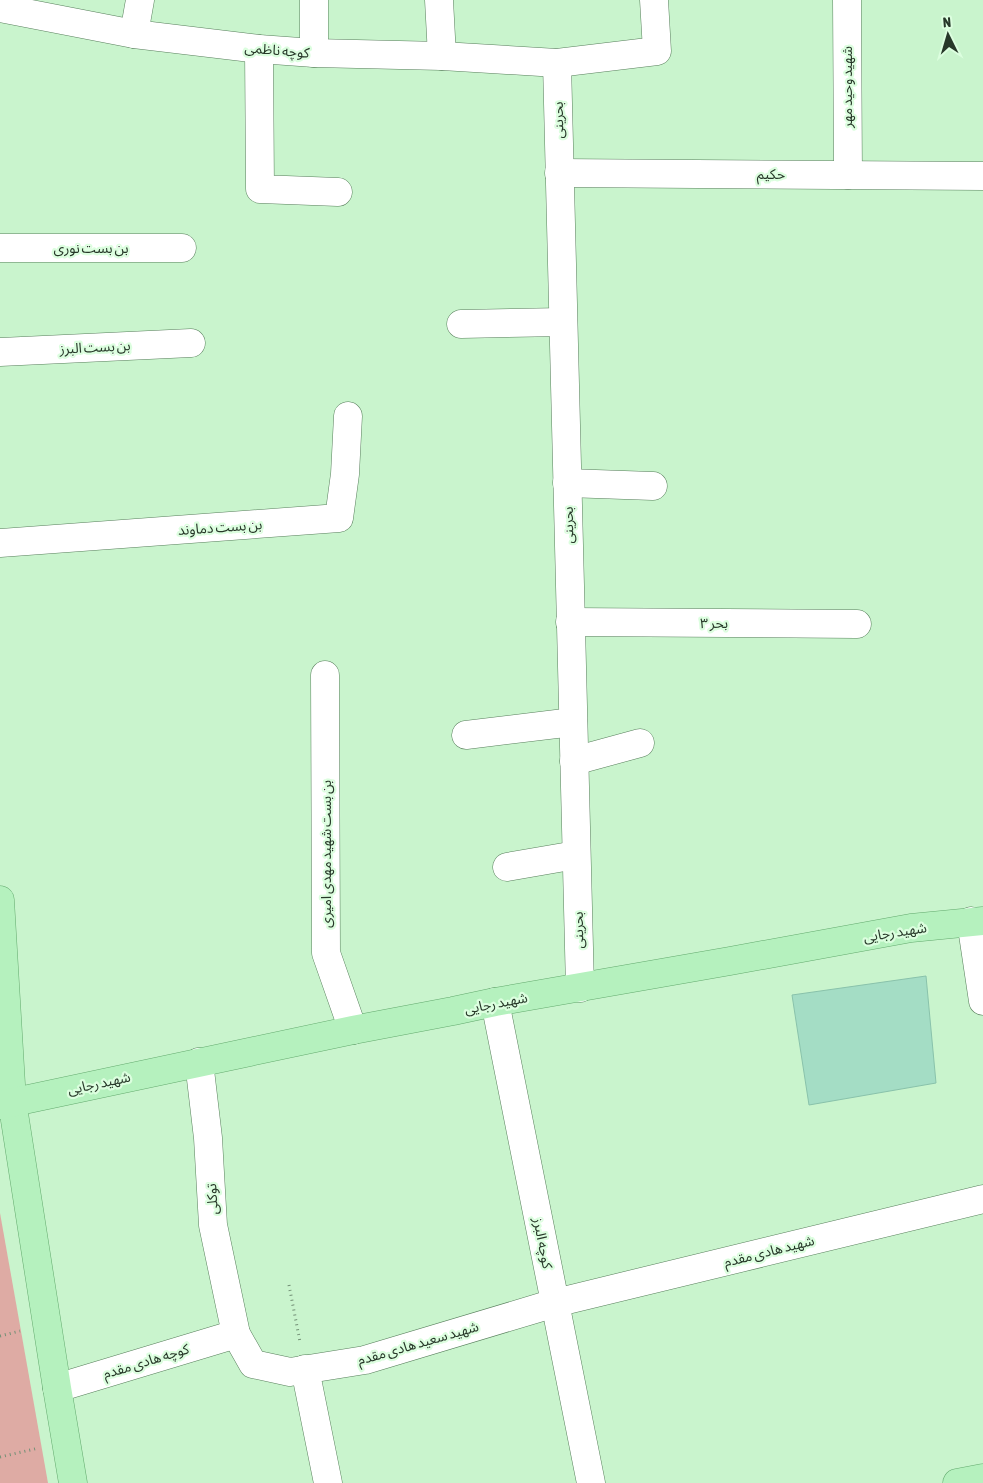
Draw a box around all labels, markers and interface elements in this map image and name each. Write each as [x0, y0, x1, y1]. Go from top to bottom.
north arrow [923, 10, 973, 60]
text: N [942, 14, 952, 30]
street label: کوچه ناظمی [244, 39, 310, 63]
street label: شهید وحید مهر [839, 46, 856, 129]
street label: بحرینی [550, 101, 567, 139]
street label: حکیم [757, 166, 785, 185]
street label: بن بست نوری [54, 240, 129, 257]
street label: بن بست البرز [58, 337, 131, 358]
street label: بحرینی [560, 506, 577, 544]
street label: بن بست دماوند [177, 516, 263, 539]
street label: بحر ۳ [700, 615, 728, 632]
street label: بن بست شهید مهدی امیری [318, 780, 335, 928]
street label: بحرینی [570, 911, 587, 949]
street label: شهید رجایی [862, 919, 928, 946]
street label: شهید رجایی [463, 989, 529, 1018]
street label: شهید رجایی [66, 1069, 132, 1098]
street label: توکلی [203, 1183, 222, 1215]
street label: کوچه البرز [528, 1215, 556, 1271]
street label: شهید هادی مقدم [722, 1232, 817, 1273]
street label: شهید سعید هادی مقدم [356, 1318, 481, 1371]
street label: کوچه هادی مقدم [101, 1340, 192, 1385]

